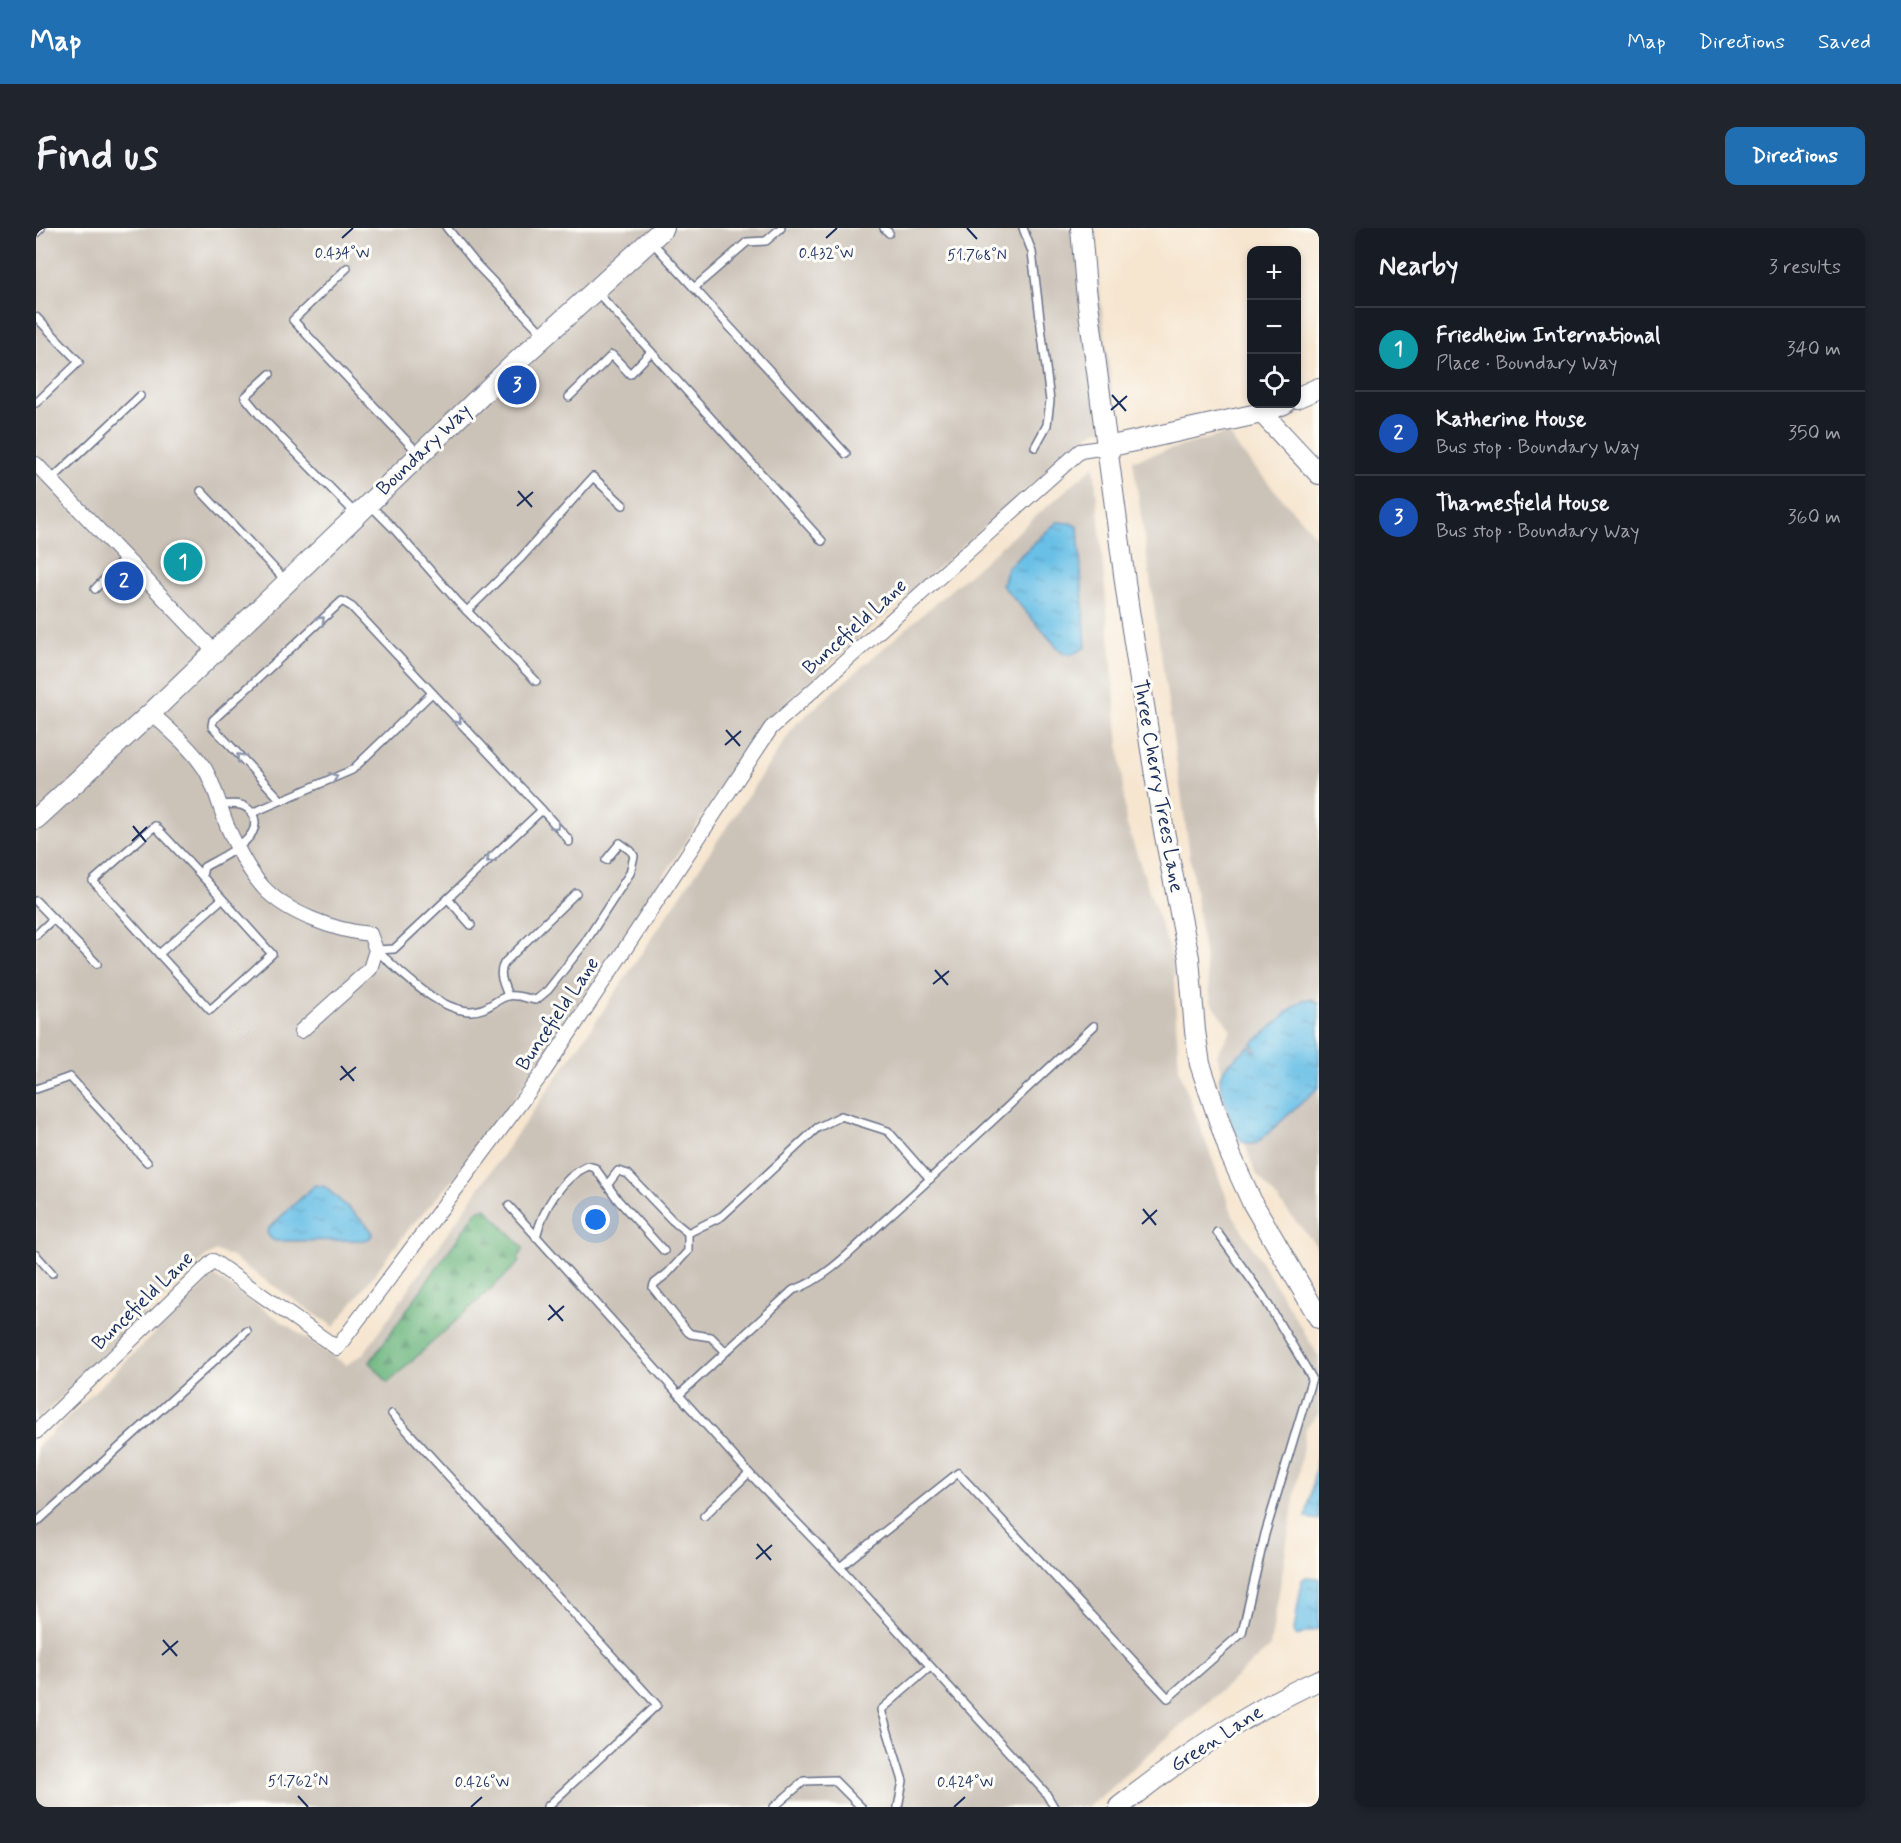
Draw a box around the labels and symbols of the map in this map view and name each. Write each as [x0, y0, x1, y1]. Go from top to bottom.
text: 0.434°W [315, 244, 369, 264]
text: 0.432°W [799, 244, 853, 264]
text: 51.768°N [947, 246, 1007, 266]
pin: 3 [498, 362, 536, 408]
street label: Boundary Way [371, 398, 477, 502]
pin: 1 [164, 540, 202, 584]
pin: 2 [104, 558, 143, 604]
street label: Buncefield Lane [797, 573, 913, 681]
one-way arrow [314, 616, 324, 627]
street label: Three Cherry Trees Lane [1126, 677, 1190, 895]
one-way arrow [450, 713, 461, 724]
one-way arrow [236, 753, 247, 763]
one-way arrow [328, 772, 339, 784]
one-way arrow [549, 819, 560, 830]
one-way arrow [486, 852, 497, 863]
street label: Buncefield Lane [510, 952, 606, 1076]
your location [581, 1205, 610, 1234]
street label: Buncefield Lane [86, 1246, 200, 1356]
street label: Green Lane [1165, 1699, 1269, 1779]
text: 51.762°N [268, 1772, 328, 1792]
text: 0.426°W [455, 1773, 509, 1793]
text: 0.424°W [937, 1773, 993, 1793]

